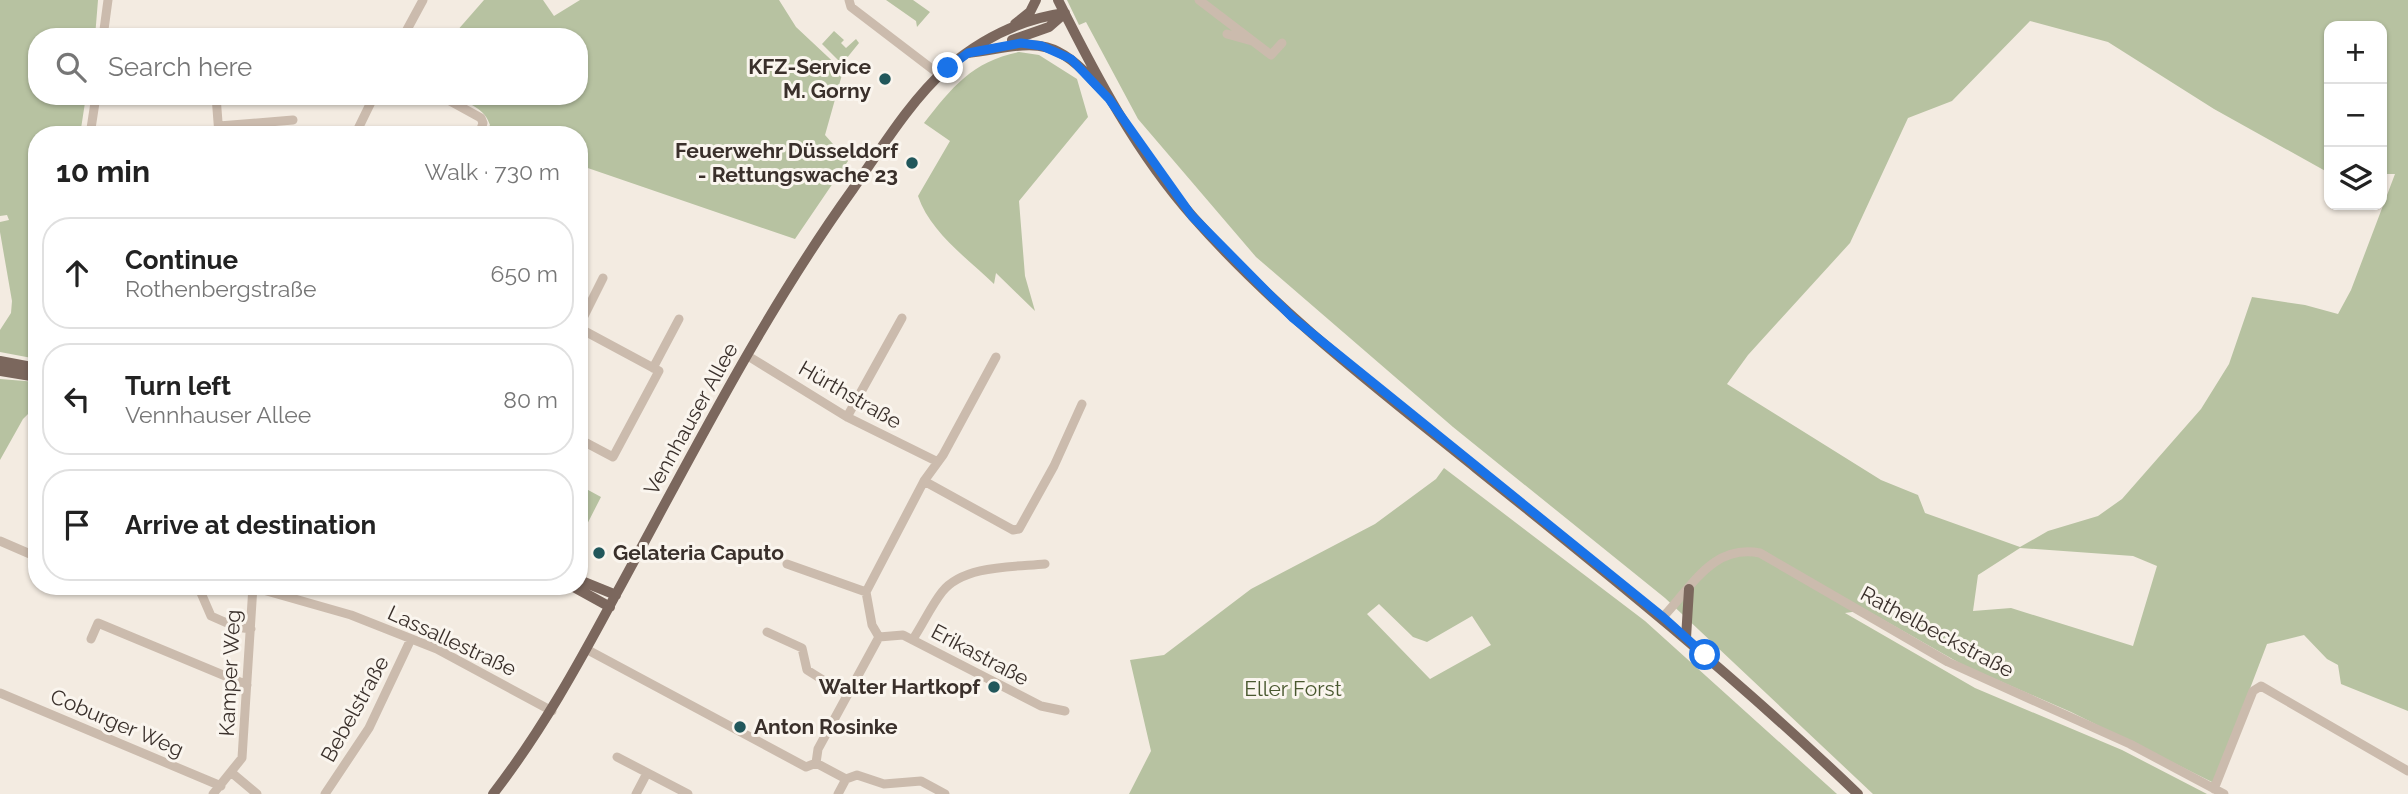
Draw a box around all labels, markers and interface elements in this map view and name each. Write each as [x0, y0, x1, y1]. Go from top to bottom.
map controls [2324, 21, 2387, 210]
button: + [2324, 21, 2387, 84]
search box [28, 28, 588, 105]
icon: search [52, 48, 90, 86]
text: Search here [108, 52, 252, 82]
route end [932, 52, 963, 83]
place label: KFZ-Service M. Gorny [748, 54, 871, 103]
marker: KFZ-Service M. Gorny [877, 71, 893, 87]
button: − [2324, 84, 2387, 147]
place label: Feuerwehr Düsseldorf - Rettungswache 23 [675, 138, 899, 187]
button: layers [2324, 147, 2387, 210]
text: 10 min [56, 154, 150, 189]
marker: Feuerwehr Düsseldorf - Rettungswache 23 [904, 155, 920, 171]
text: Walk · 730 m [424, 158, 560, 185]
text: Continue [125, 245, 238, 275]
icon: ahead [58, 254, 96, 292]
text: 650 m [491, 260, 558, 287]
text: Rothenbergstraße [125, 275, 316, 302]
street label: Vennhauser Allee [638, 338, 743, 499]
street label: Hürthstraße [794, 355, 906, 434]
text: Turn left [125, 371, 231, 401]
icon: left [58, 380, 96, 418]
text: 80 m [503, 386, 558, 413]
text: Vennhauser Allee [125, 401, 311, 428]
icon: arrive [58, 506, 96, 544]
text: Arrive at destination [125, 510, 376, 540]
place label: Gelateria Caputo [613, 540, 784, 565]
marker: Gelateria Caputo [591, 545, 607, 561]
street label: Rathelbeckstraße [1856, 581, 2018, 683]
street label: Lassallestraße [384, 600, 520, 681]
street label: Kamper Weg [214, 609, 245, 737]
street label: Erikastraße [927, 618, 1033, 691]
route start [1689, 639, 1720, 670]
street label: Bebelstraße [315, 651, 394, 766]
place label: Walter Hartkopf [819, 674, 981, 699]
park label: Eller Forst [1244, 676, 1342, 701]
marker: Walter Hartkopf [986, 679, 1002, 695]
street label: Coburger Weg [47, 683, 187, 762]
place label: Anton Rosinke [754, 714, 898, 739]
marker: Anton Rosinke [732, 719, 748, 735]

